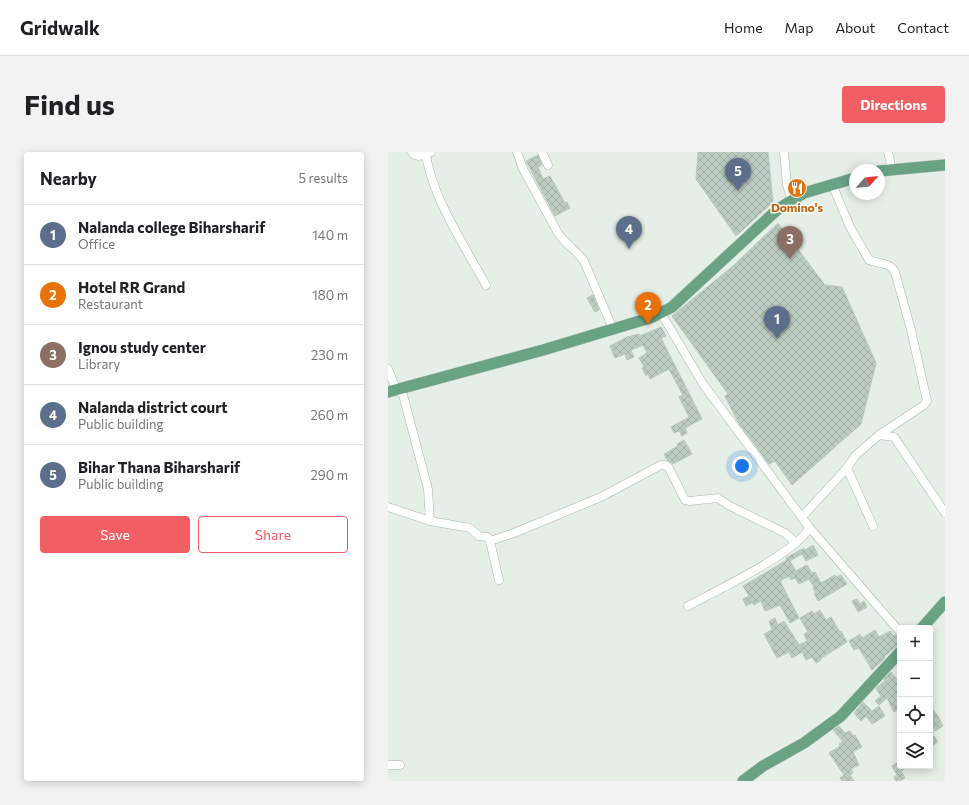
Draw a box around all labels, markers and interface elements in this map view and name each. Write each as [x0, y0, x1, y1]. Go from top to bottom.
text: Gridwalk [20, 16, 100, 39]
text: Home [724, 19, 763, 36]
text: Map [785, 19, 813, 36]
text: About [835, 19, 875, 36]
text: Contact [897, 19, 949, 36]
button: Directions [842, 86, 945, 123]
text: Find us [24, 87, 115, 121]
pin: 5 [725, 158, 751, 191]
north arrow [849, 164, 885, 200]
text: Nearby [40, 168, 97, 189]
text: 5 results [298, 170, 348, 186]
restaurant icon: Domino's [786, 177, 808, 199]
place label: Domino's [771, 200, 824, 214]
pin: 4 [616, 216, 642, 249]
text: Nalanda college Biharsharif [78, 218, 265, 236]
pin: 3 [777, 226, 803, 259]
text: 1 [50, 227, 56, 243]
text: 140 m [312, 227, 348, 243]
text: Office [78, 236, 115, 252]
text: Hotel RR Grand [78, 278, 185, 296]
text: 2 [49, 287, 57, 303]
text: 180 m [312, 287, 348, 303]
pin: 2 [635, 292, 661, 325]
text: Restaurant [78, 296, 143, 312]
pin: 1 [764, 306, 790, 339]
text: Ignou study center [78, 338, 206, 356]
text: 3 [49, 347, 57, 363]
text: 230 m [311, 347, 348, 363]
text: Library [78, 356, 120, 372]
text: Nalanda district court [78, 398, 228, 416]
text: 4 [49, 407, 57, 423]
text: 260 m [311, 407, 348, 423]
text: Public building [78, 416, 164, 432]
your location [732, 456, 752, 476]
text: Bihar Thana Biharsharif [78, 458, 240, 476]
text: 5 [49, 467, 57, 483]
text: 290 m [311, 467, 348, 483]
text: Public building [78, 476, 164, 492]
button: Save [40, 516, 190, 553]
button: Share [198, 516, 348, 553]
map controls [897, 625, 933, 769]
button: + [897, 625, 933, 661]
button: − [897, 661, 933, 697]
button: locate [897, 697, 933, 733]
button: layers [897, 733, 933, 769]

